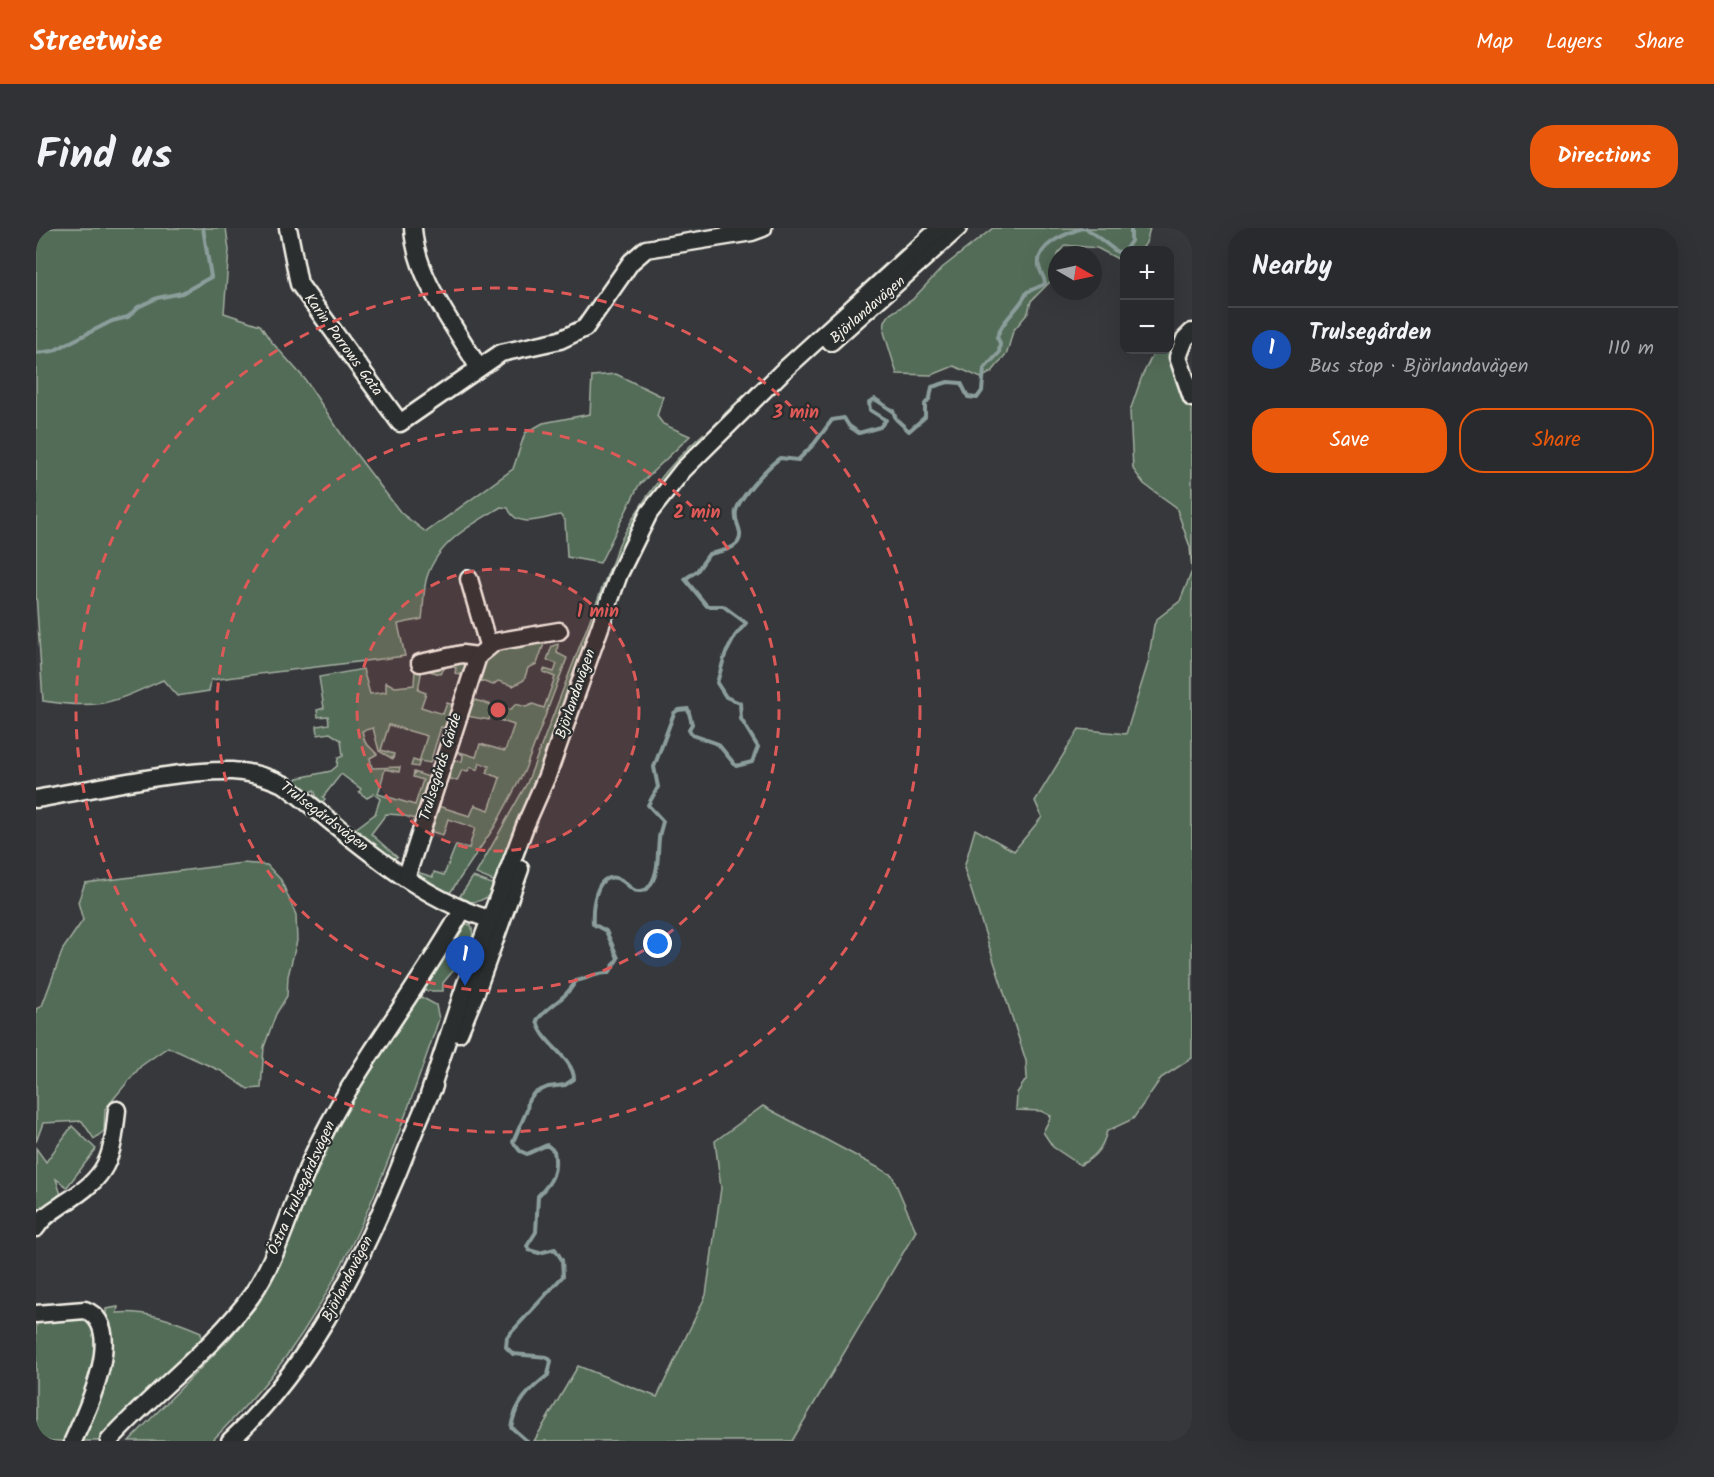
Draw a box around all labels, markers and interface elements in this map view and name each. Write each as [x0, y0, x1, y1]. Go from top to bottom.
text: Streetwise [30, 20, 162, 65]
text: Map [1476, 26, 1513, 59]
text: Layers [1546, 26, 1602, 59]
text: Share [1635, 26, 1684, 59]
text: Find us [36, 123, 172, 190]
button: Directions [1530, 125, 1678, 188]
north arrow [1048, 246, 1102, 300]
map controls [1120, 246, 1174, 354]
button: + [1120, 246, 1174, 300]
text: Nearby [1252, 246, 1332, 288]
street label: Björlandavägen [825, 270, 911, 350]
street label: Karin Parrows Gata [297, 289, 389, 401]
button: − [1120, 300, 1174, 354]
text: Trulsegården [1309, 316, 1431, 351]
text: 1 [1268, 333, 1275, 365]
text: 110 m [1608, 333, 1654, 365]
text: Bus stop · Björlandavägen [1309, 351, 1528, 383]
text: 3 min [772, 399, 819, 428]
button: Save [1252, 408, 1447, 473]
button: Share [1459, 408, 1654, 473]
text: 2 min [674, 499, 720, 528]
text: 1 min [577, 598, 619, 627]
street label: Björlandavägen [549, 646, 603, 742]
centre of rings [488, 700, 508, 720]
street label: Trulsegårds Gärde [413, 710, 469, 824]
street label: Trulsegårdsvägen [275, 776, 373, 858]
your location [643, 929, 672, 958]
pin: 1 [446, 936, 484, 986]
street label: Östra Trulsegårdsvägen [262, 1117, 342, 1259]
street label: Björlandavägen [316, 1232, 380, 1326]

